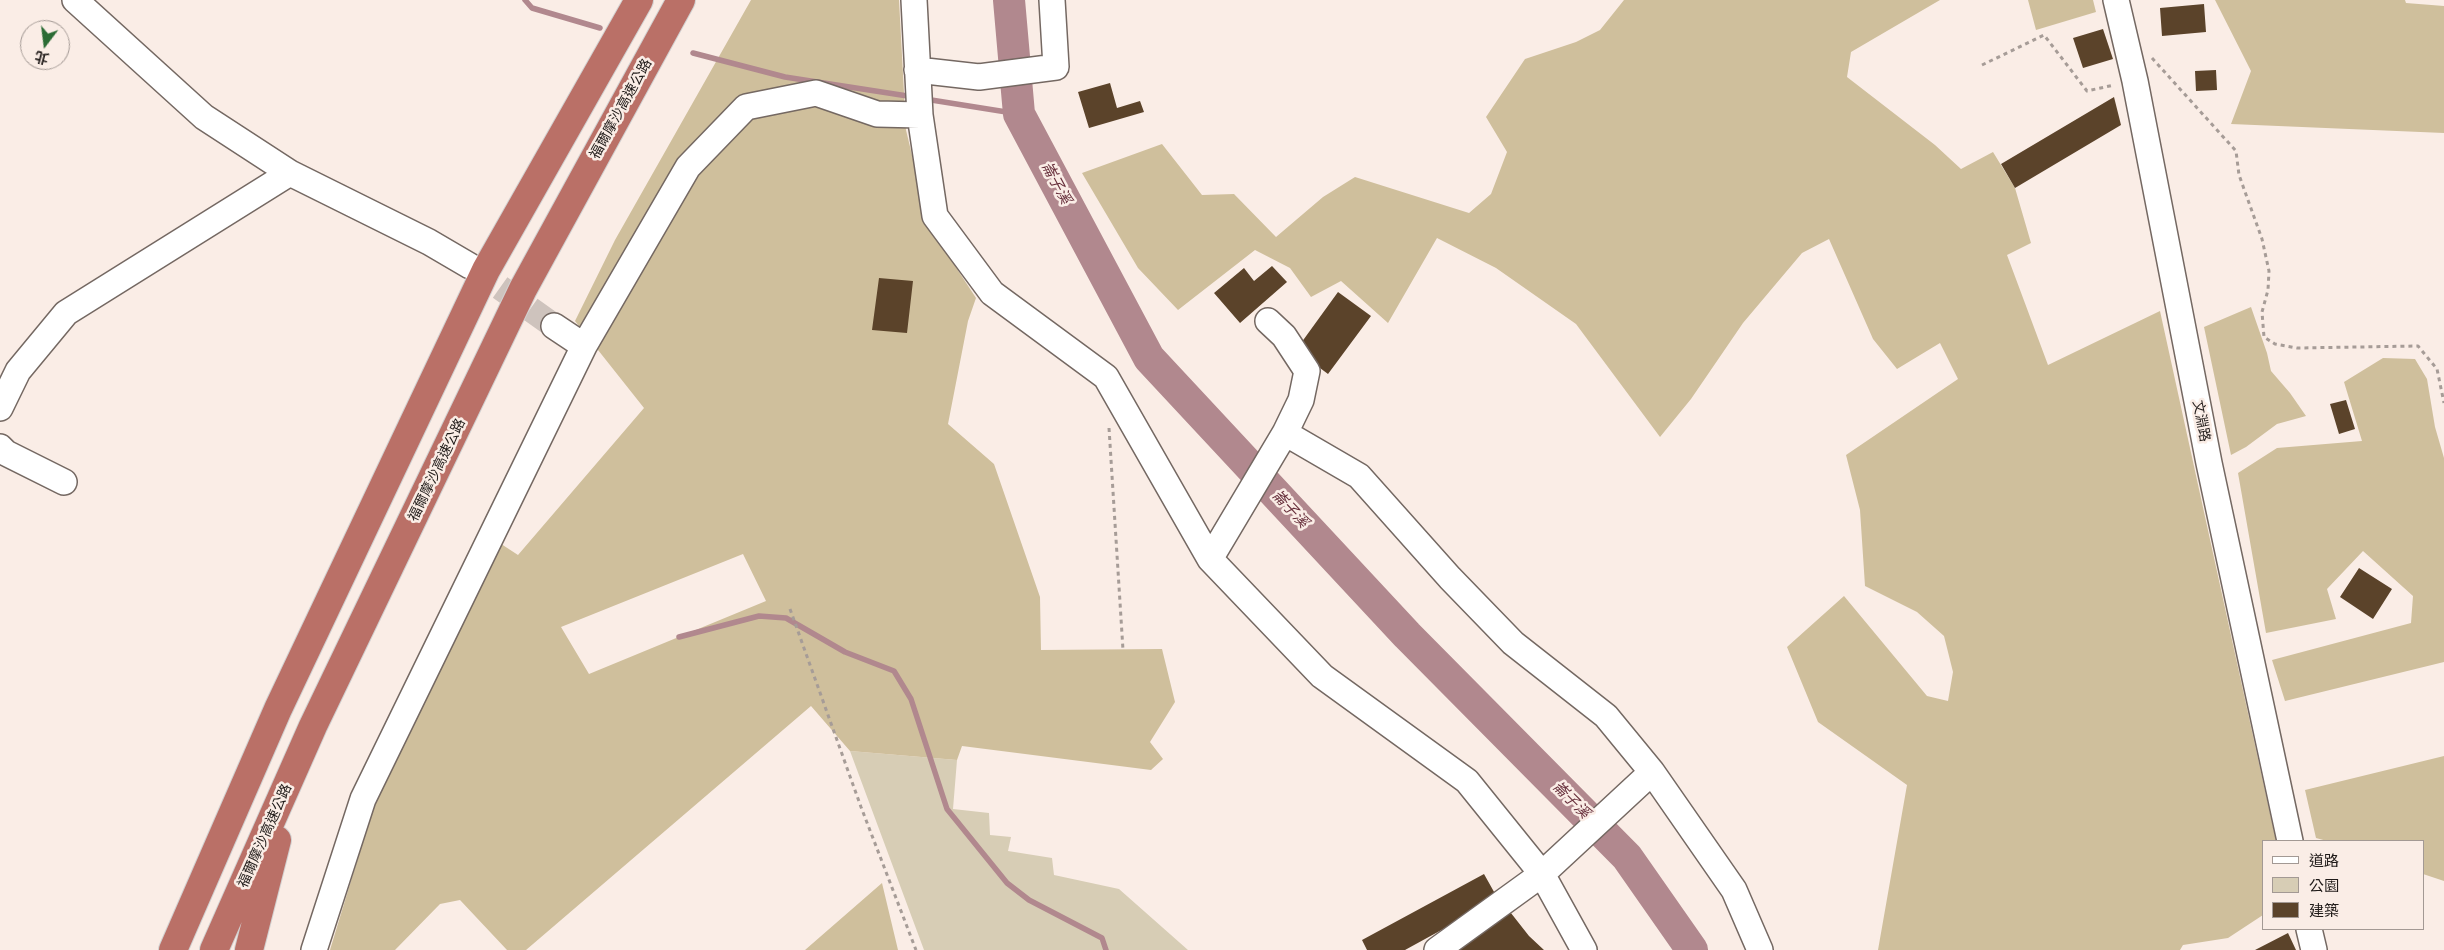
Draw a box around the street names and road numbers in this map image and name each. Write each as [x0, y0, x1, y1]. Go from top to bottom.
street label: 福爾摩沙高速公路 [587, 56, 655, 162]
street label: 文淵路 [2189, 399, 2213, 443]
street label: 福爾摩沙高速公路 [405, 416, 469, 524]
street label: 福爾摩沙高速公路 [235, 781, 295, 891]

